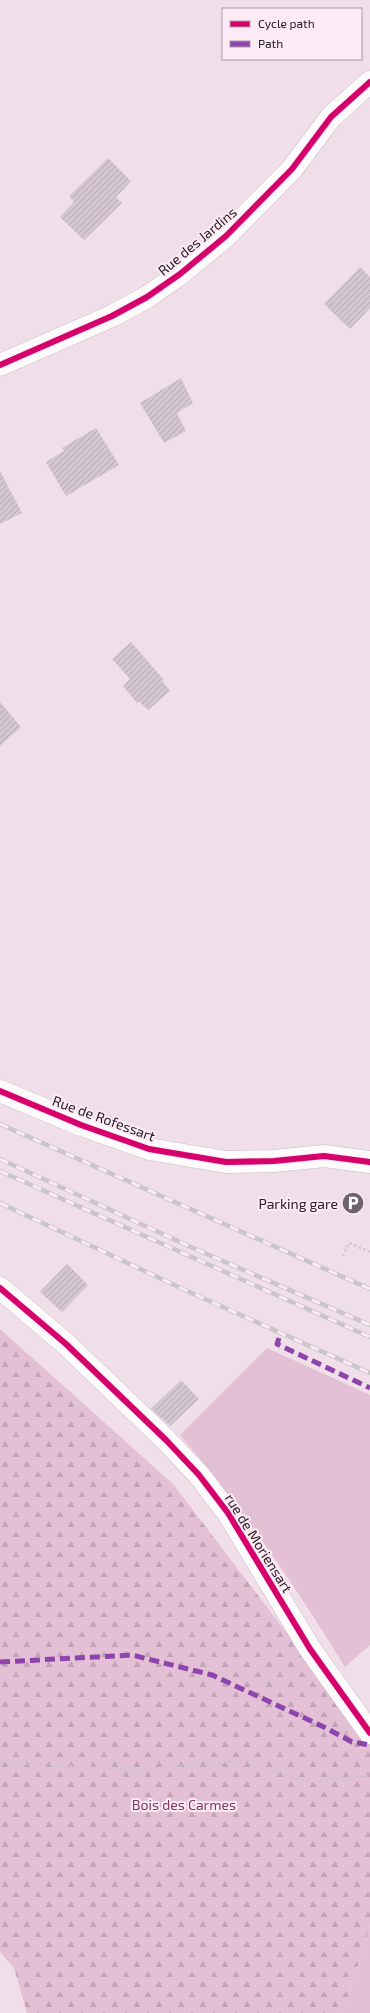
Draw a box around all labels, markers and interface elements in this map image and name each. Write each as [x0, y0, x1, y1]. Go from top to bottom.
legend [222, 8, 362, 60]
text: Cycle path [258, 16, 315, 30]
text: Path [258, 36, 283, 50]
street label: Rue des Jardins [154, 203, 240, 279]
street label: Rue de Rofessart [50, 1092, 158, 1144]
parking icon: Parking gare [340, 1190, 366, 1216]
place label: Parking gare [258, 1195, 338, 1212]
street label: rue de Moriensart [222, 1490, 296, 1596]
park label: Bois des Carmes [132, 1796, 236, 1813]

